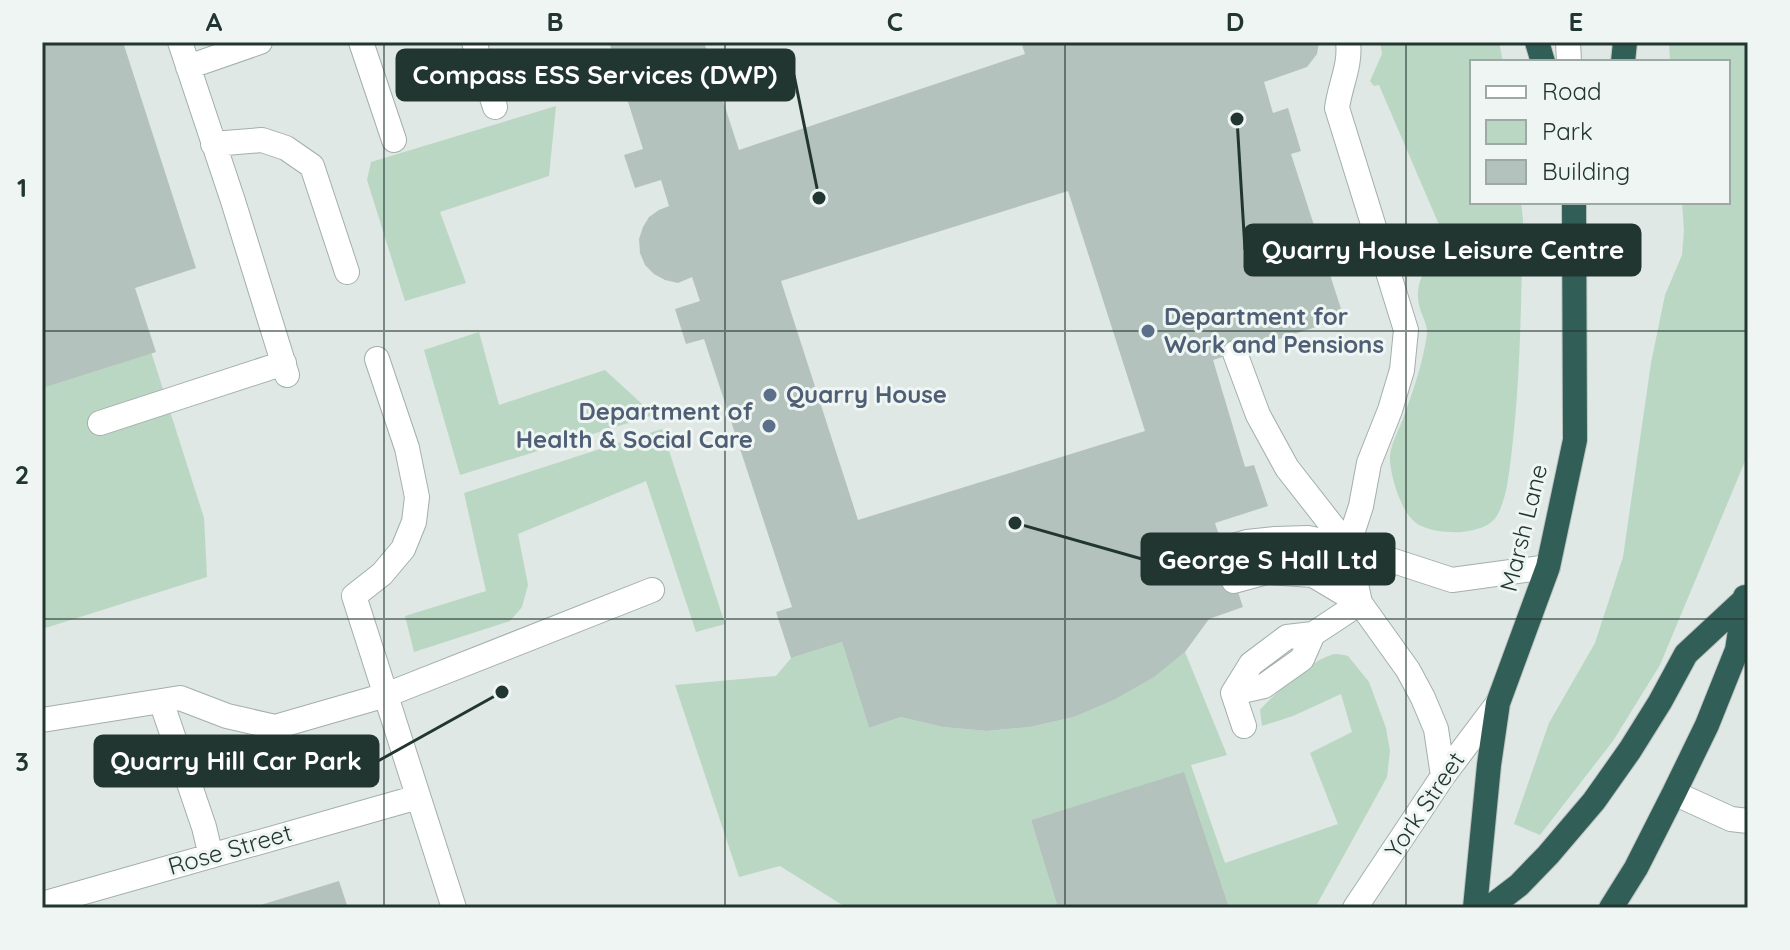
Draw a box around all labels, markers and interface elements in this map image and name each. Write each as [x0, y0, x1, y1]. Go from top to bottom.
text: A [206, 5, 223, 38]
text: B [546, 5, 564, 38]
text: C [887, 5, 903, 38]
text: D [1226, 5, 1244, 38]
text: E [1569, 5, 1583, 38]
callout: Compass ESS Services (DWP) [397, 50, 794, 100]
text: Compass ESS Services (DWP) [413, 58, 777, 91]
legend [1470, 60, 1730, 204]
text: Road [1542, 76, 1602, 106]
text: Park [1542, 116, 1593, 146]
text: Building [1542, 156, 1630, 186]
text: 1 [17, 171, 27, 204]
callout: Quarry House Leisure Centre [1245, 225, 1640, 275]
text: Quarry House Leisure Centre [1262, 233, 1624, 266]
place label: Department for Work and Pensions [1164, 301, 1384, 359]
marker: Department for Work and Pensions [1139, 322, 1157, 340]
place label: Quarry House [786, 379, 947, 409]
marker: Quarry House [761, 386, 779, 404]
place label: Department of Health & Social Care [516, 396, 754, 454]
marker: Department of Health & Social Care [760, 417, 778, 435]
text: 2 [15, 458, 29, 491]
street label: Marsh Lane [1493, 461, 1553, 594]
callout: George S Hall Ltd [1142, 534, 1394, 584]
text: George S Hall Ltd [1158, 543, 1378, 576]
callout: Quarry Hill Car Park [95, 736, 378, 786]
text: Quarry Hill Car Park [110, 744, 362, 777]
text: 3 [15, 745, 29, 778]
street label: York Street [1378, 746, 1470, 863]
street label: Rose Street [164, 817, 295, 881]

